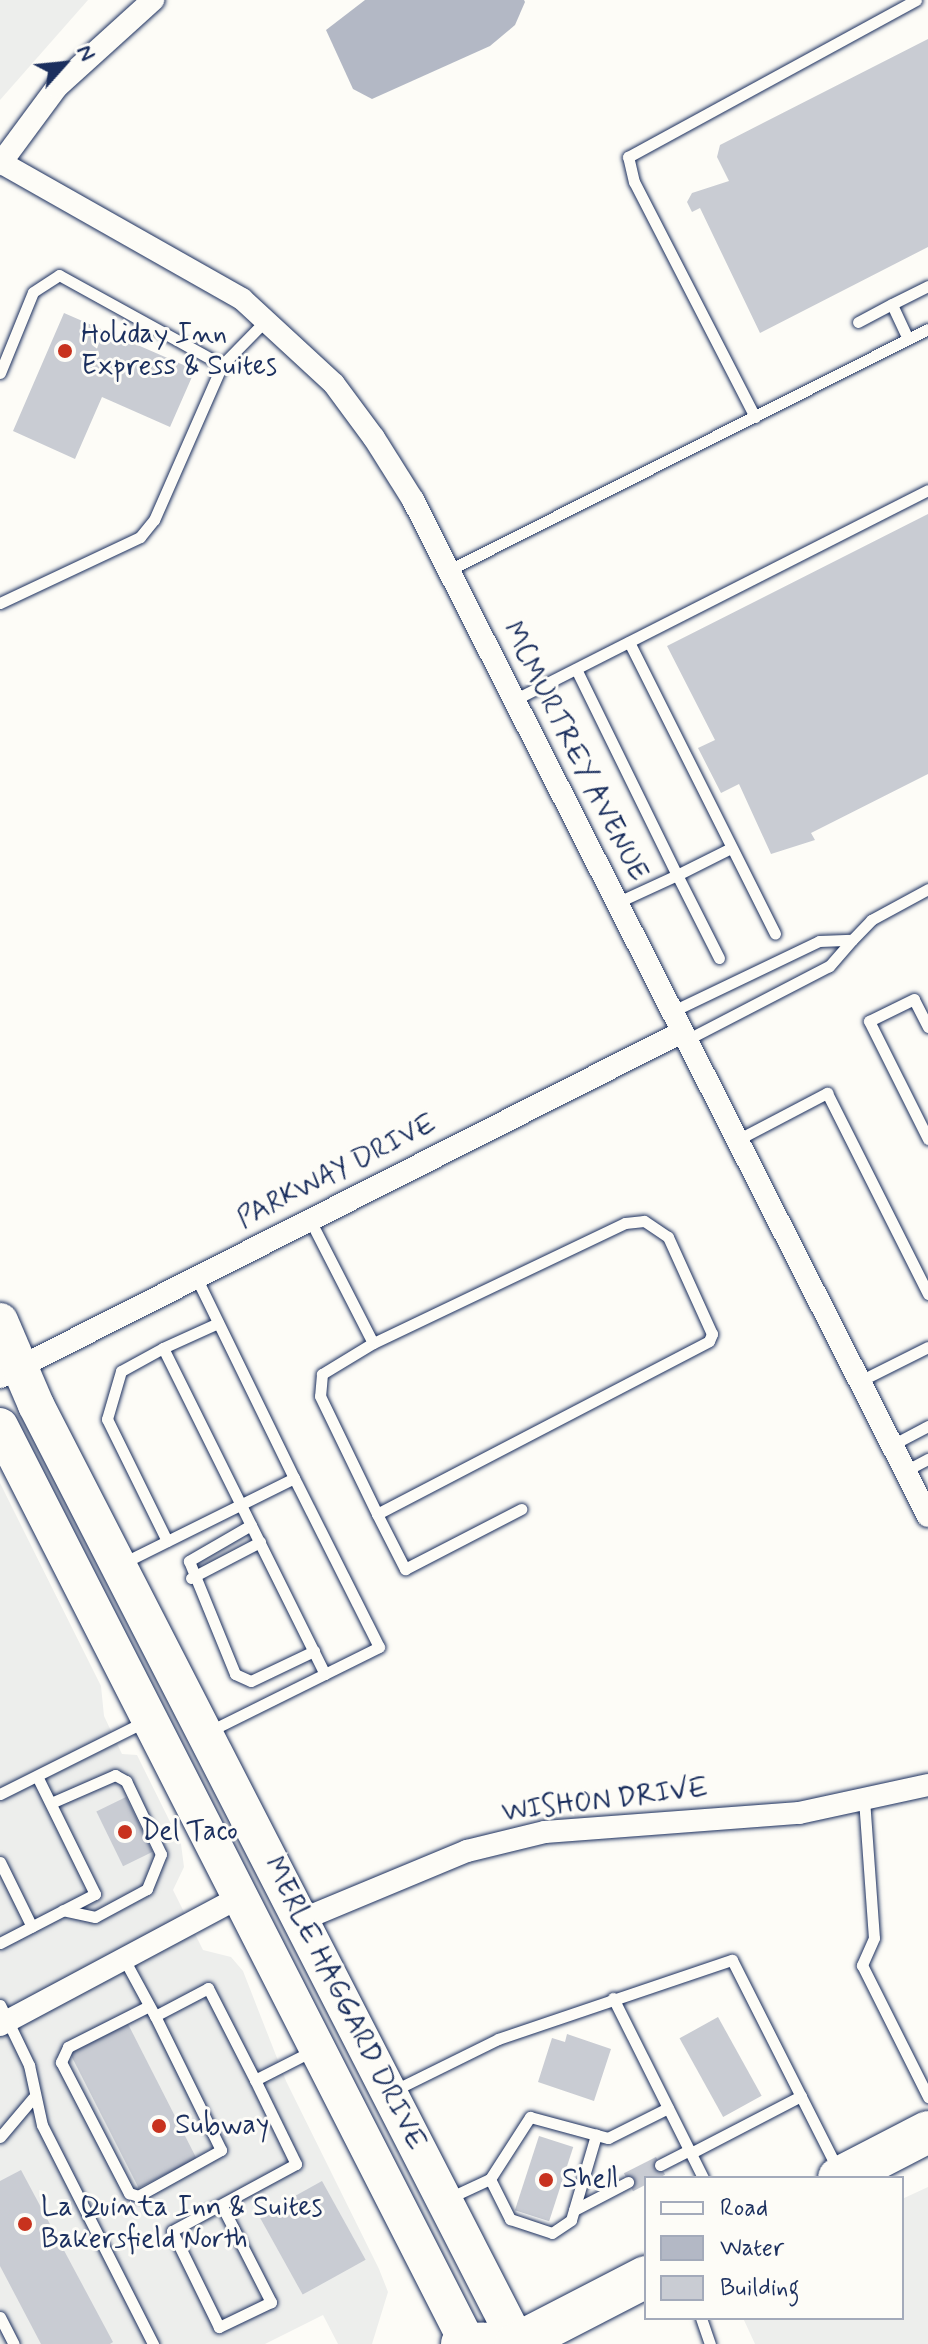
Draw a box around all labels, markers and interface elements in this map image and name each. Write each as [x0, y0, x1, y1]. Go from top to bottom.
north arrow [24, 24, 104, 104]
text: N [70, 40, 101, 66]
place label: Holiday Inn Express & Suites [81, 318, 277, 384]
marker: Holiday Inn Express & Suites [56, 342, 74, 360]
street label: MCMURTREY AVENUE [493, 615, 655, 889]
street label: PARKWAY DRIVE [231, 1107, 443, 1237]
street label: WISHON DRIVE [500, 1772, 710, 1830]
place label: Del Taco [141, 1815, 238, 1849]
marker: Del Taco [116, 1823, 134, 1841]
street label: MERLE HAGGARD DRIVE [255, 1851, 433, 2157]
place label: Subway [175, 2109, 269, 2143]
marker: Subway [150, 2117, 168, 2135]
place label: Shell [562, 2163, 618, 2197]
marker: Shell [537, 2171, 555, 2189]
legend [644, 2176, 904, 2320]
place label: La Quinta Inn & Suites Bakersfield North [41, 2191, 319, 2257]
text: Road [720, 2193, 768, 2224]
marker: La Quinta Inn & Suites Bakersfield North [16, 2215, 34, 2233]
text: Water [720, 2233, 784, 2264]
text: Building [720, 2273, 800, 2304]

